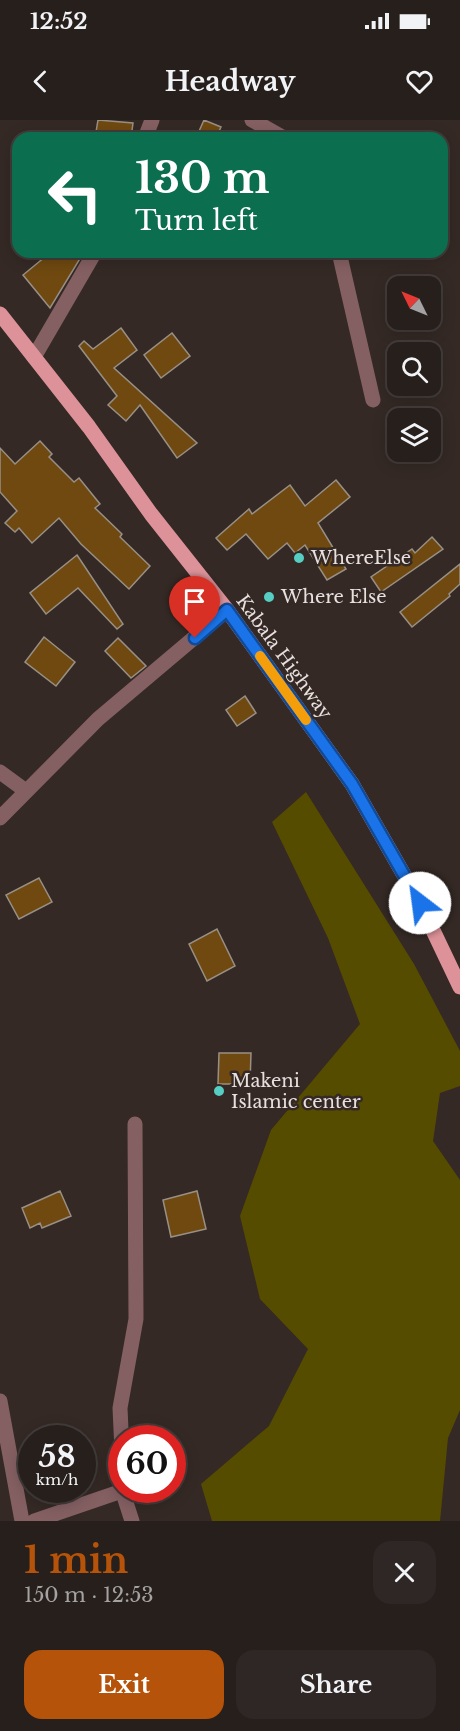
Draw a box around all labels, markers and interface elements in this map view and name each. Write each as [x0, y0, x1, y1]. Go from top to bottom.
text: 12:52 [30, 8, 88, 35]
icon: back [24, 65, 57, 98]
text: Headway [165, 65, 295, 98]
icon: heart [403, 65, 436, 98]
text: 130 m [135, 152, 269, 204]
icon: left [36, 156, 114, 234]
text: Turn left [135, 204, 258, 237]
north arrow [387, 276, 441, 330]
map controls [387, 276, 441, 462]
button: search [387, 342, 441, 396]
button: layers [387, 408, 441, 462]
place label: WhereElse [310, 547, 411, 569]
marker: WhereElse [292, 551, 306, 565]
pin [169, 576, 220, 638]
icon: arrive [178, 585, 211, 618]
place label: Where Else [280, 586, 386, 608]
marker: Where Else [262, 590, 276, 604]
street label: Kabala Highway [231, 591, 337, 724]
position arrow [388, 871, 452, 935]
place label: Makeni Islamic center [231, 1070, 361, 1113]
marker: Makeni Islamic center [212, 1084, 226, 1098]
speed limit sign: 60 [108, 1425, 186, 1503]
text: 58 [39, 1438, 75, 1475]
text: km/h [36, 1470, 78, 1489]
text: 1 min [24, 1538, 128, 1583]
button: close [373, 1541, 436, 1604]
text: 150 m · 12:53 [24, 1583, 154, 1607]
button: Exit [24, 1650, 224, 1719]
button: Share [236, 1650, 436, 1719]

